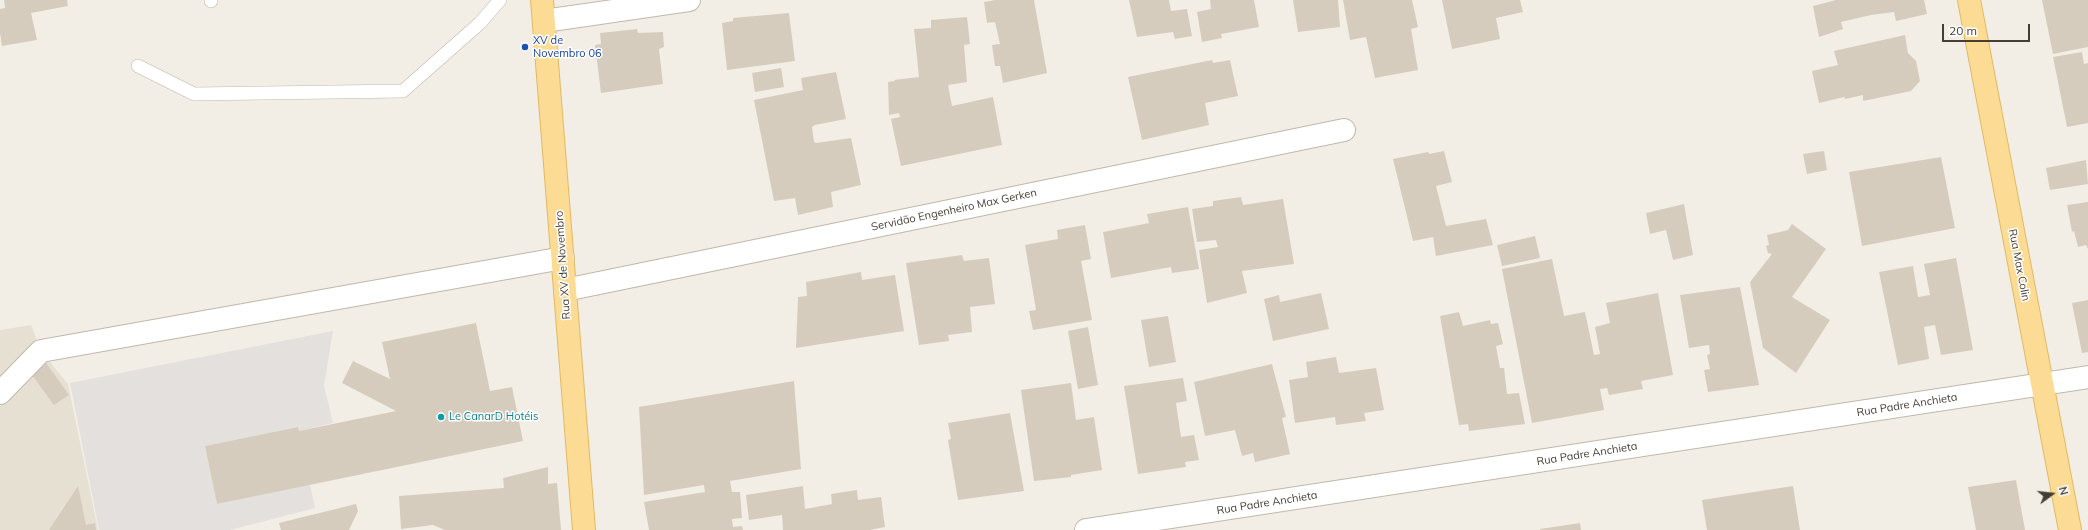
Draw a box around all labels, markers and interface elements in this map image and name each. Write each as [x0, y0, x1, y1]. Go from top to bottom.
scale bar [1944, 16, 2032, 42]
text: 20 m [1949, 23, 1977, 38]
place label: XV de Novembro 06 [533, 34, 602, 60]
marker: XV de Novembro 06 [520, 42, 530, 52]
street label: Servidão Engenheiro Max Gerken [870, 186, 1038, 234]
street label: Rua XV de Novembro [553, 210, 573, 320]
street label: Rua Max Colin [2006, 228, 2032, 302]
street label: Rua Padre Anchieta [1856, 391, 1958, 419]
place label: Le CanarD Hotéis [449, 410, 538, 424]
marker: Le CanarD Hotéis [436, 412, 446, 422]
street label: Rua Padre Anchieta [1536, 440, 1638, 468]
north arrow [2032, 474, 2072, 514]
text: N [2056, 485, 2071, 497]
street label: Rua Padre Anchieta [1216, 489, 1318, 517]

